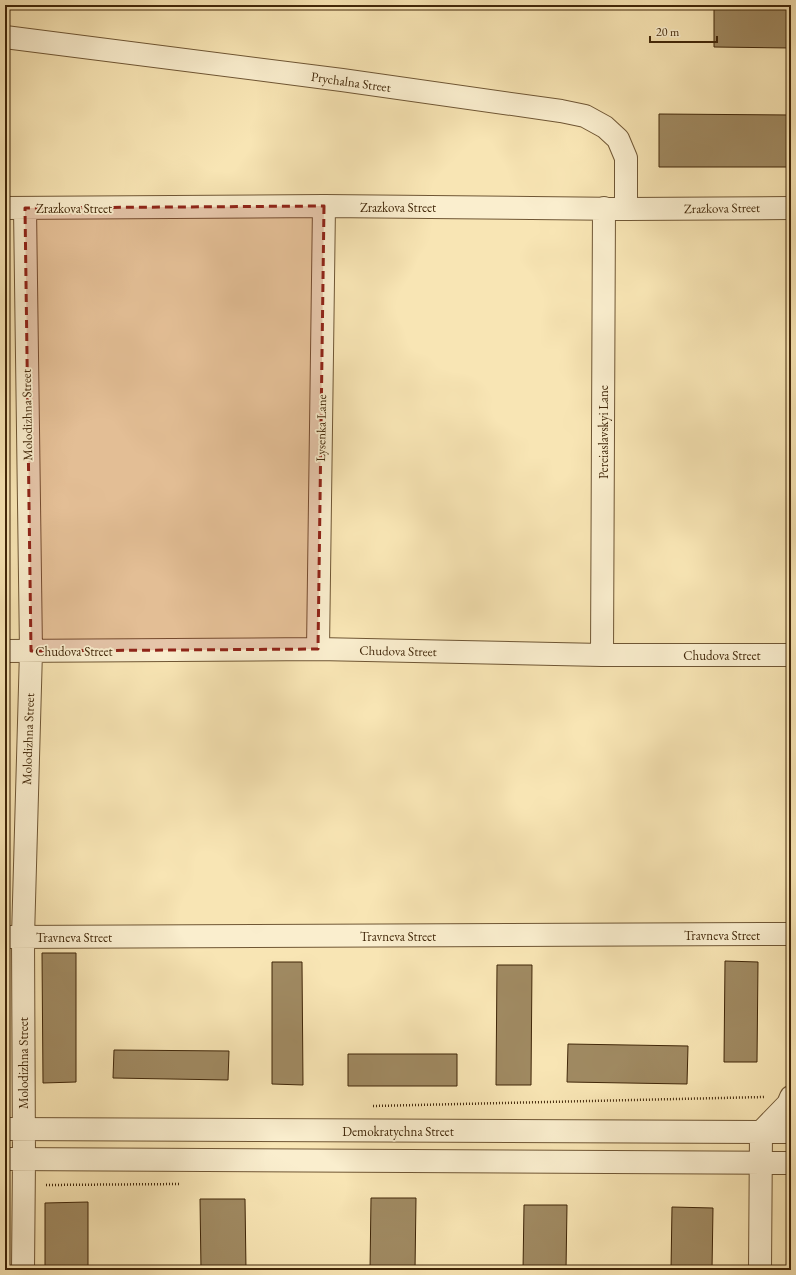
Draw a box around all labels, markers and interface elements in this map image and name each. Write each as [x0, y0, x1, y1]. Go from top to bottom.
scale bar [650, 18, 717, 44]
text: 20 m [656, 24, 680, 40]
street label: Prychalna Street [310, 68, 392, 96]
street label: Zrazkova Street [360, 199, 436, 216]
street label: Zrazkova Street [684, 199, 760, 217]
street label: Zrazkova Street [36, 200, 112, 217]
street label: Molodizhna Street [18, 369, 36, 461]
street label: Pereiaslavskyi Lane [595, 385, 612, 479]
street label: Lysenka Lane [312, 394, 330, 462]
street label: Chudova Street [359, 642, 437, 660]
street label: Chudova Street [35, 643, 113, 660]
street label: Chudova Street [683, 647, 761, 664]
street label: Molodizhna Street [18, 693, 38, 785]
street label: Travneva Street [684, 927, 760, 944]
street label: Travneva Street [360, 928, 436, 945]
street label: Travneva Street [36, 929, 112, 946]
street label: Molodizhna Street [15, 1017, 32, 1109]
street label: Demokratychna Street [342, 1123, 454, 1140]

